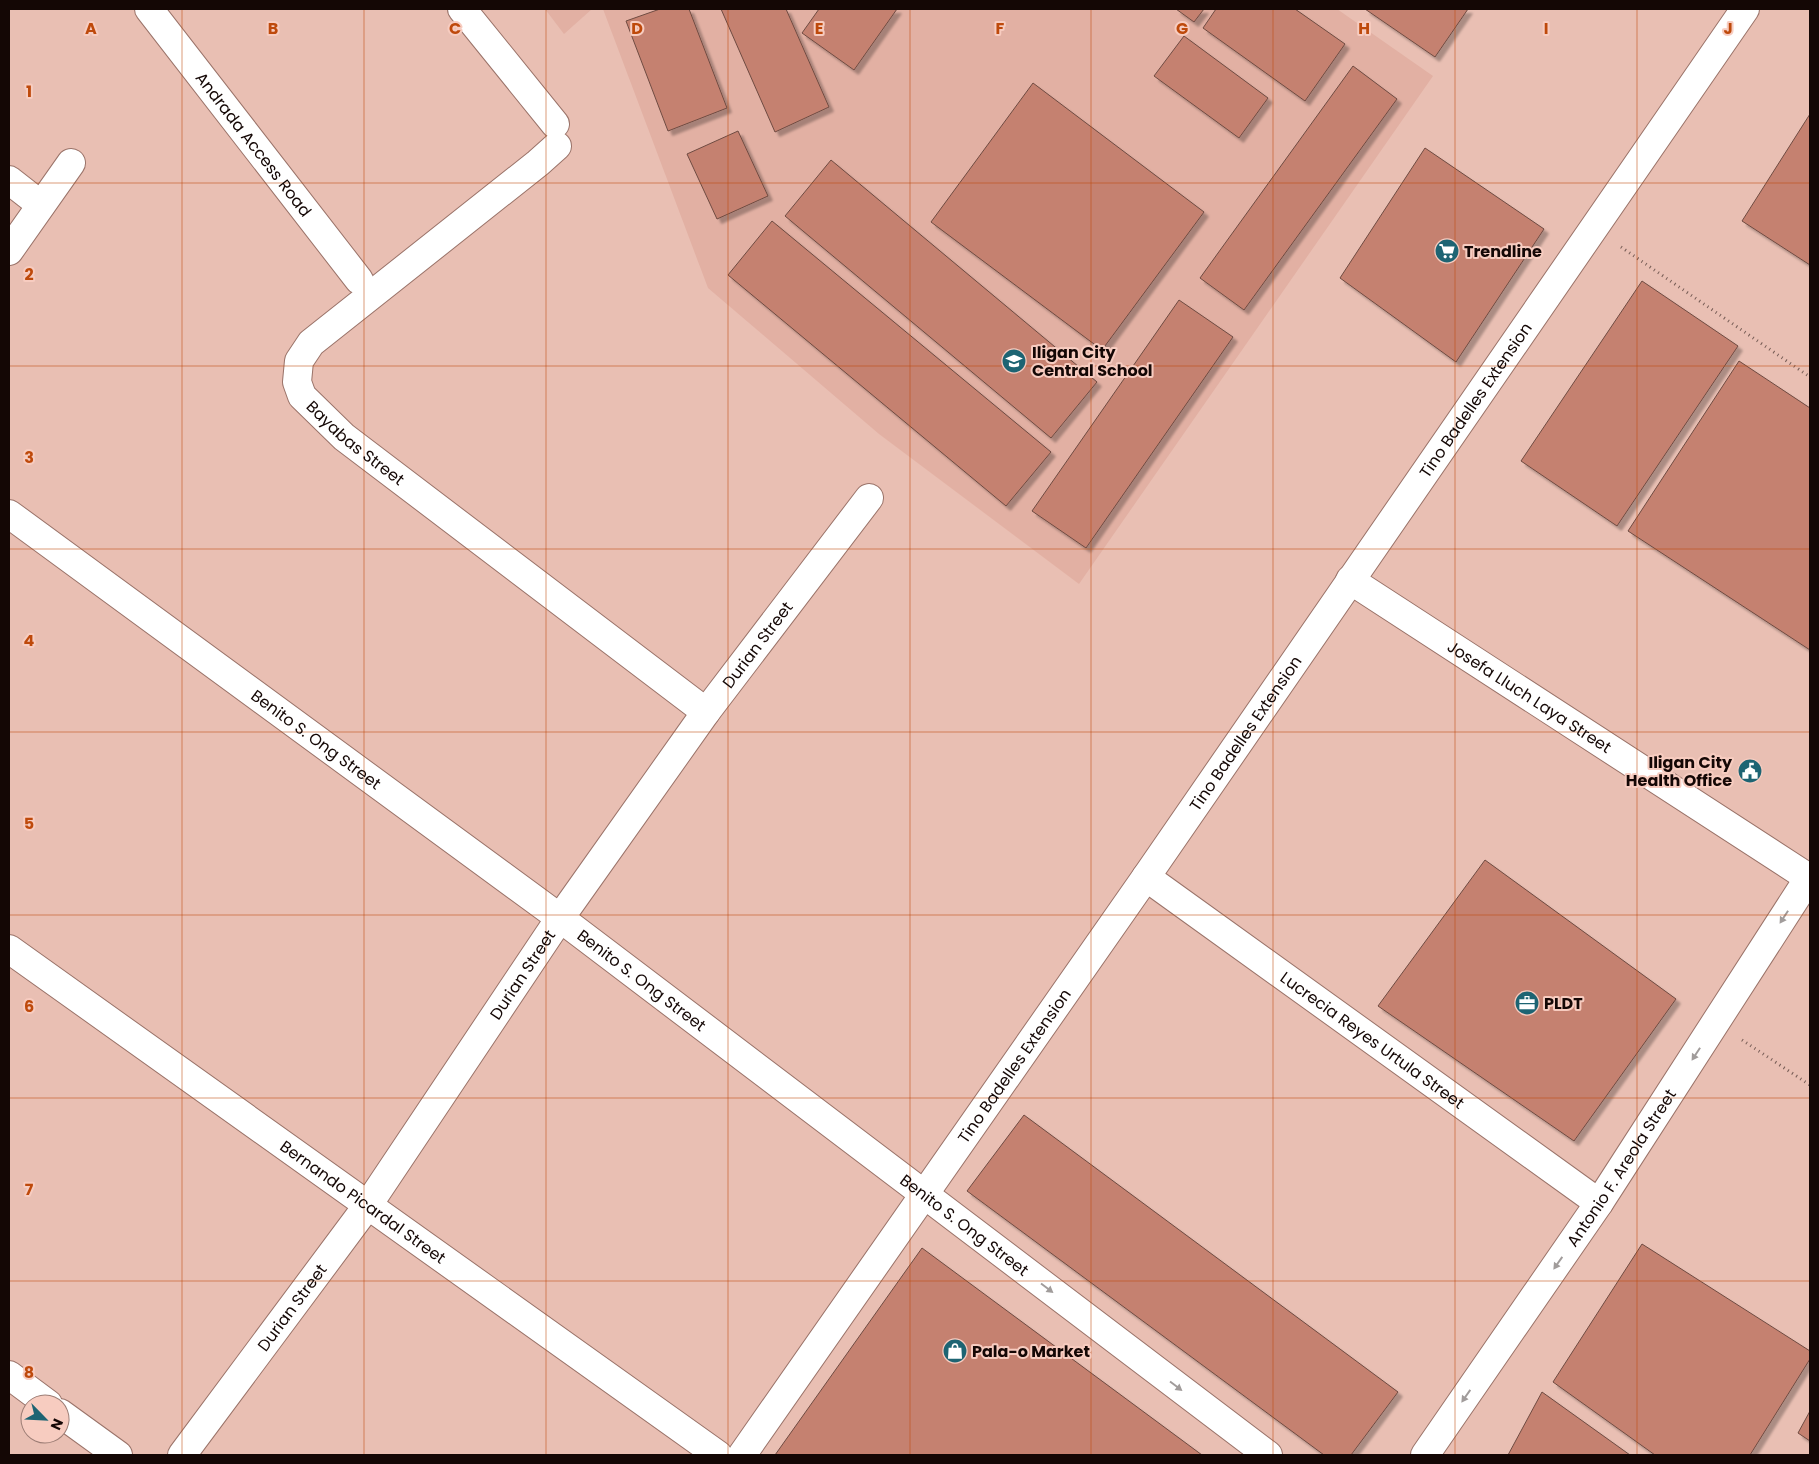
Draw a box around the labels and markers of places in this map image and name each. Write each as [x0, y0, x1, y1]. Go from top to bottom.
supermarket icon: Trendline [1434, 238, 1460, 264]
place label: Trendline [1464, 240, 1542, 263]
place label: Iligan City Central School [1032, 341, 1153, 382]
school or university icon: Iligan City Central School [1001, 348, 1027, 374]
place label: Iligan City Health Office [1626, 751, 1733, 792]
public building icon: Iligan City Health Office [1737, 758, 1763, 784]
office icon: PLDT [1514, 990, 1540, 1016]
place label: PLDT [1544, 992, 1583, 1015]
shop icon: Pala-o Market [942, 1338, 968, 1364]
place label: Pala-o Market [972, 1340, 1090, 1363]

